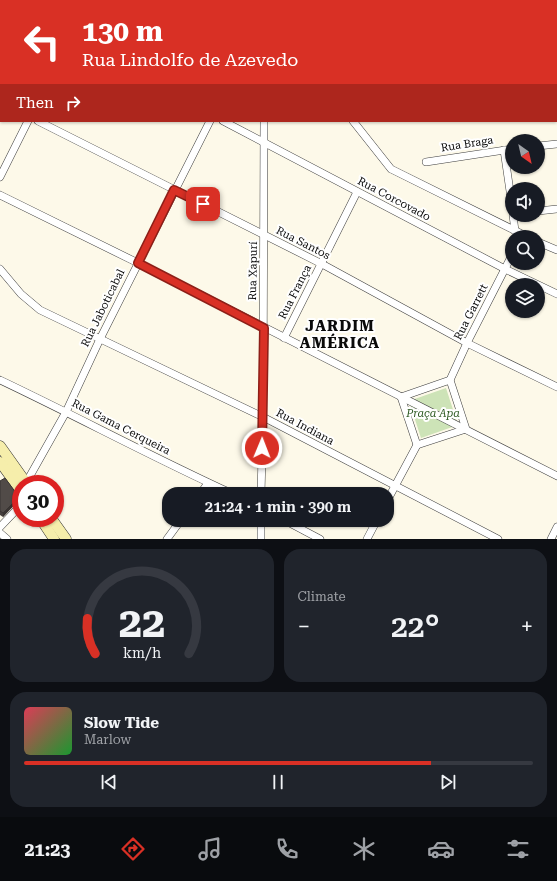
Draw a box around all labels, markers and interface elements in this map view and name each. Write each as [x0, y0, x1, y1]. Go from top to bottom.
text: 130 m [82, 15, 163, 48]
icon: left [16, 16, 68, 68]
text: Rua Lindolfo de Azevedo [82, 49, 298, 70]
icon: right [62, 92, 84, 114]
text: Then [16, 94, 54, 112]
street label: Rua Braga [440, 133, 494, 155]
north arrow [505, 134, 545, 174]
map controls [505, 134, 545, 318]
street label: Rua Corcovado [355, 174, 433, 224]
button: sound [505, 182, 545, 222]
pin [186, 187, 220, 221]
icon: arrive [192, 193, 214, 215]
street label: Rua Santos [274, 224, 332, 262]
button: search [505, 230, 545, 270]
street label: Rua Xapurí [246, 241, 260, 301]
street label: Rua França [276, 263, 314, 321]
street label: Rua Jaboticabal [79, 266, 128, 349]
button: layers [505, 278, 545, 318]
street label: Rua Garrett [451, 282, 491, 342]
district label: JARDIM AMÉRICA [300, 317, 380, 352]
street label: Rua Gama Cerqueira [70, 397, 172, 457]
street label: Rua Indiana [274, 406, 336, 448]
park label: Praça Apa [405, 407, 460, 420]
position arrow [241, 427, 283, 469]
speed limit sign: 30 [12, 475, 64, 527]
text: 21:24 · 1 min · 390 m [205, 498, 351, 516]
text: Climate [298, 589, 346, 604]
text: 22 [118, 597, 165, 646]
text: 22° [391, 609, 439, 644]
text: − [298, 614, 310, 639]
text: + [521, 614, 533, 639]
text: km/h [123, 644, 161, 660]
text: Slow Tide [84, 714, 159, 732]
text: Marlow [84, 732, 131, 747]
icon: previous [98, 771, 120, 793]
icon: pause [267, 771, 289, 793]
icon: next [437, 771, 459, 793]
icon: directions [119, 835, 147, 863]
icon: music [196, 835, 224, 863]
icon: phone [273, 835, 301, 863]
icon: climate [350, 835, 378, 863]
icon: car [427, 835, 455, 863]
icon: filters [504, 835, 532, 863]
text: 21:23 [25, 839, 70, 860]

